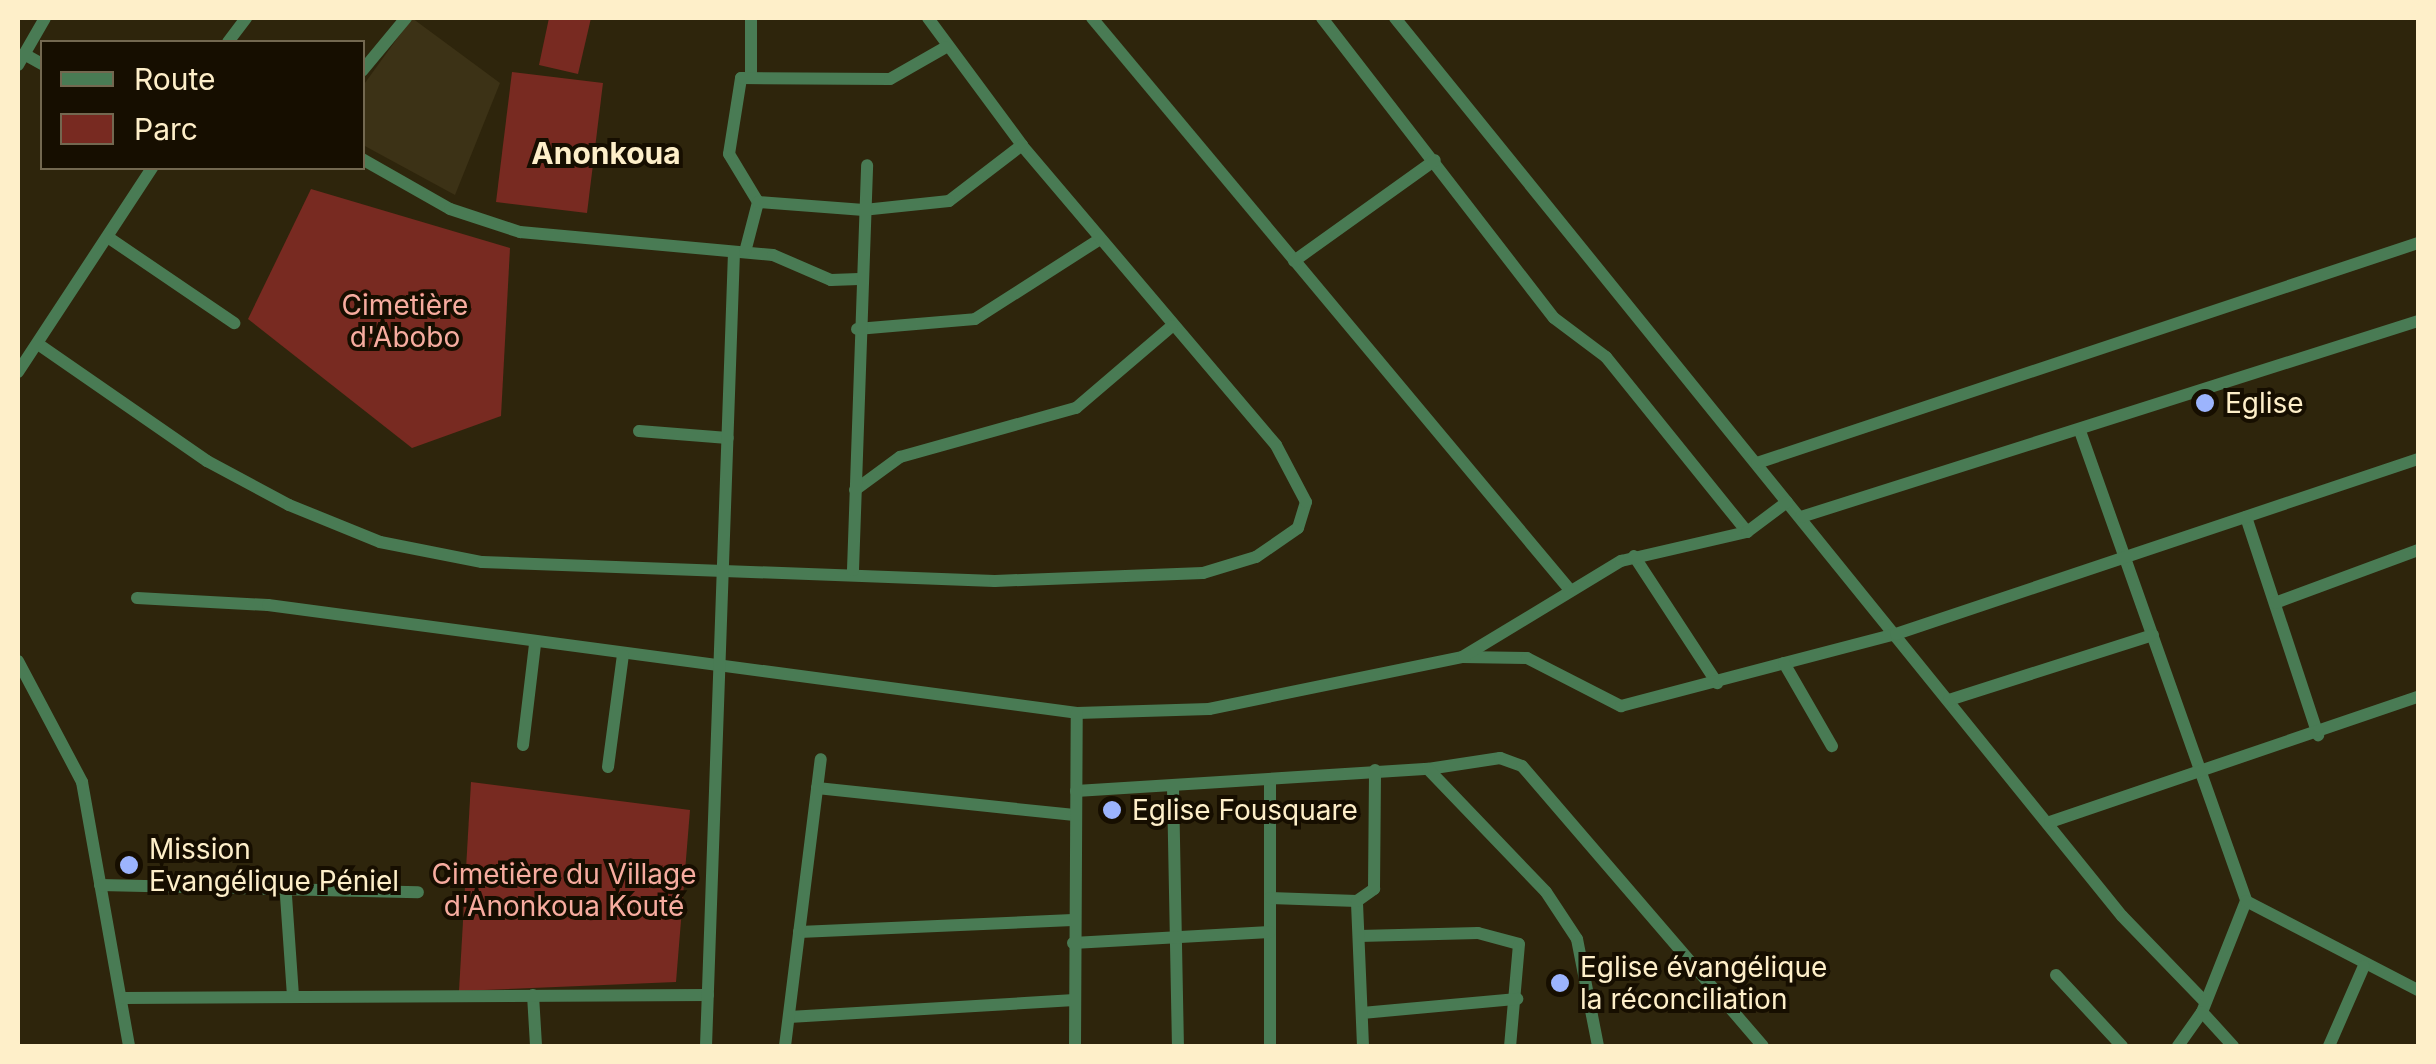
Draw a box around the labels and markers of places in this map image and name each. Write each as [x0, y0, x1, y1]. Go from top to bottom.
place label: Eglise [2225, 386, 2304, 420]
marker: Eglise [2194, 392, 2216, 414]
place label: Eglise Fousquare [1132, 793, 1358, 827]
marker: Eglise Fousquare [1101, 799, 1123, 821]
place label: Mission Evangélique Péniel [149, 832, 399, 898]
marker: Mission Evangélique Péniel [118, 854, 140, 876]
place label: Eglise évangélique la réconciliation [1580, 950, 1827, 1016]
marker: Eglise évangélique la réconciliation [1549, 972, 1571, 994]

